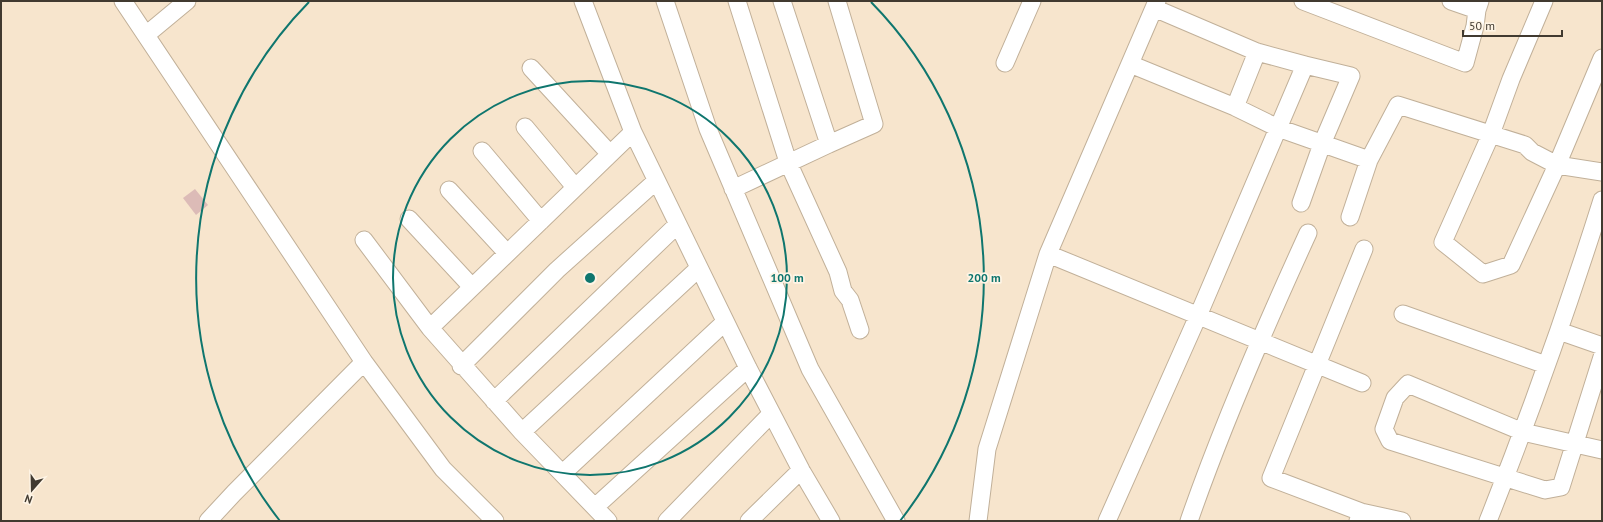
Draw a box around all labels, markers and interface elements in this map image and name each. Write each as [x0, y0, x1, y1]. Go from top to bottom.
scale bar [1463, 12, 1562, 38]
text: 50 m [1469, 18, 1495, 33]
text: 100 m [770, 270, 804, 285]
text: 200 m [967, 270, 1001, 285]
centre of rings [583, 271, 597, 285]
north arrow [12, 470, 52, 510]
text: N [23, 492, 34, 507]

